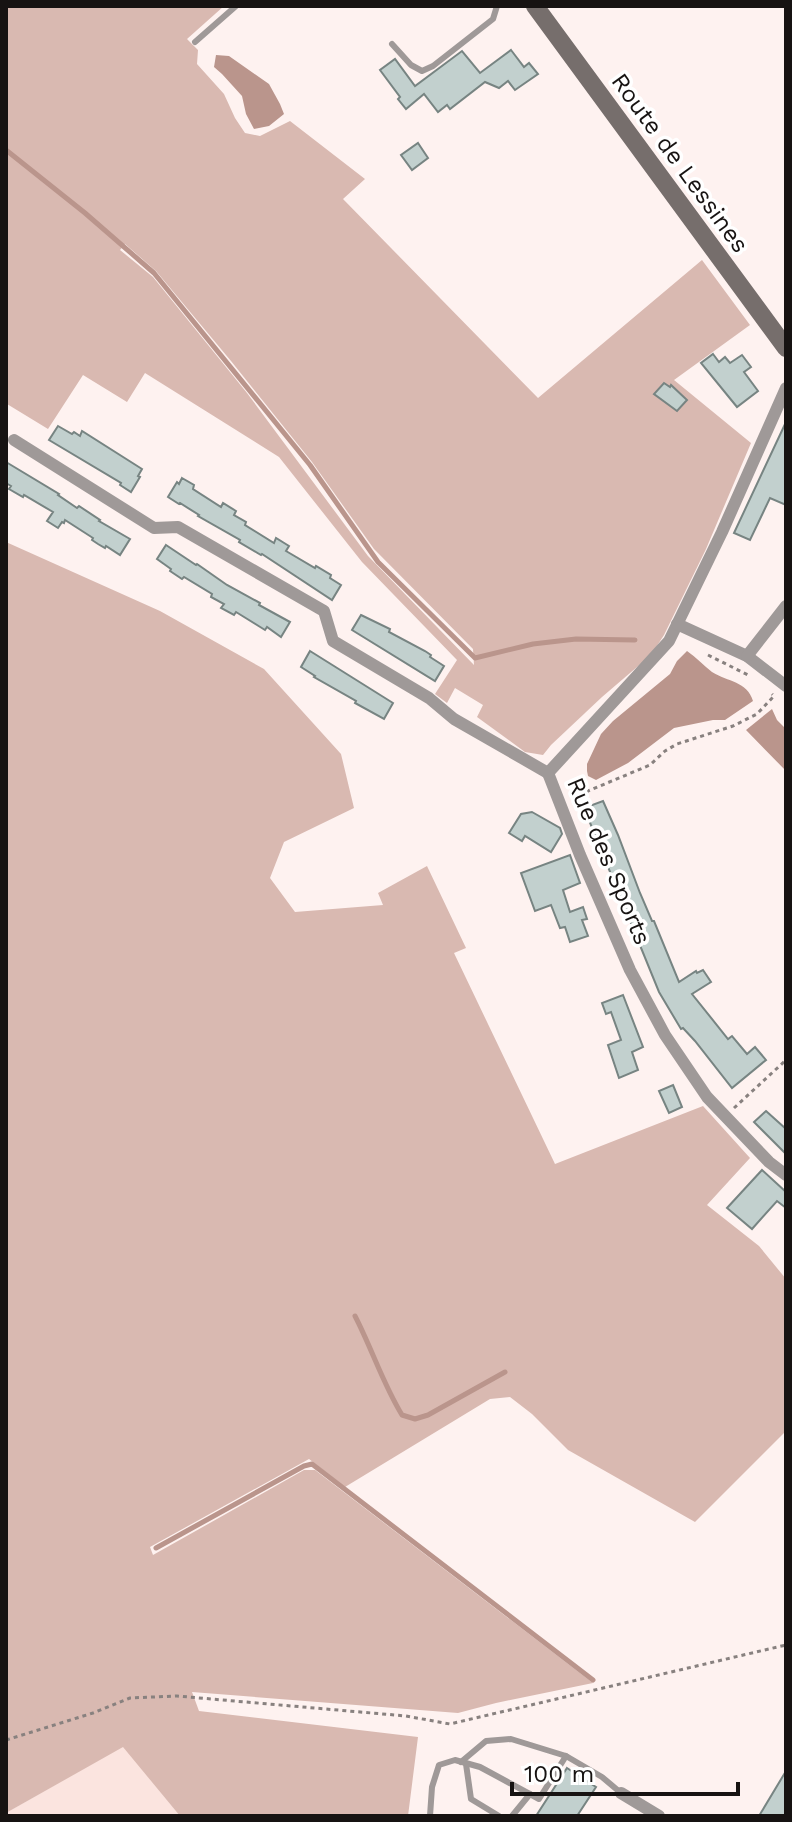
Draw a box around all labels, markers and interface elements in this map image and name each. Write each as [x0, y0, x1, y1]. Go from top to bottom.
street label: Route de Lessines [606, 68, 754, 258]
street label: Rue des Sports [561, 773, 657, 949]
scale bar [512, 1746, 738, 1796]
text: 100 m [524, 1760, 594, 1788]

